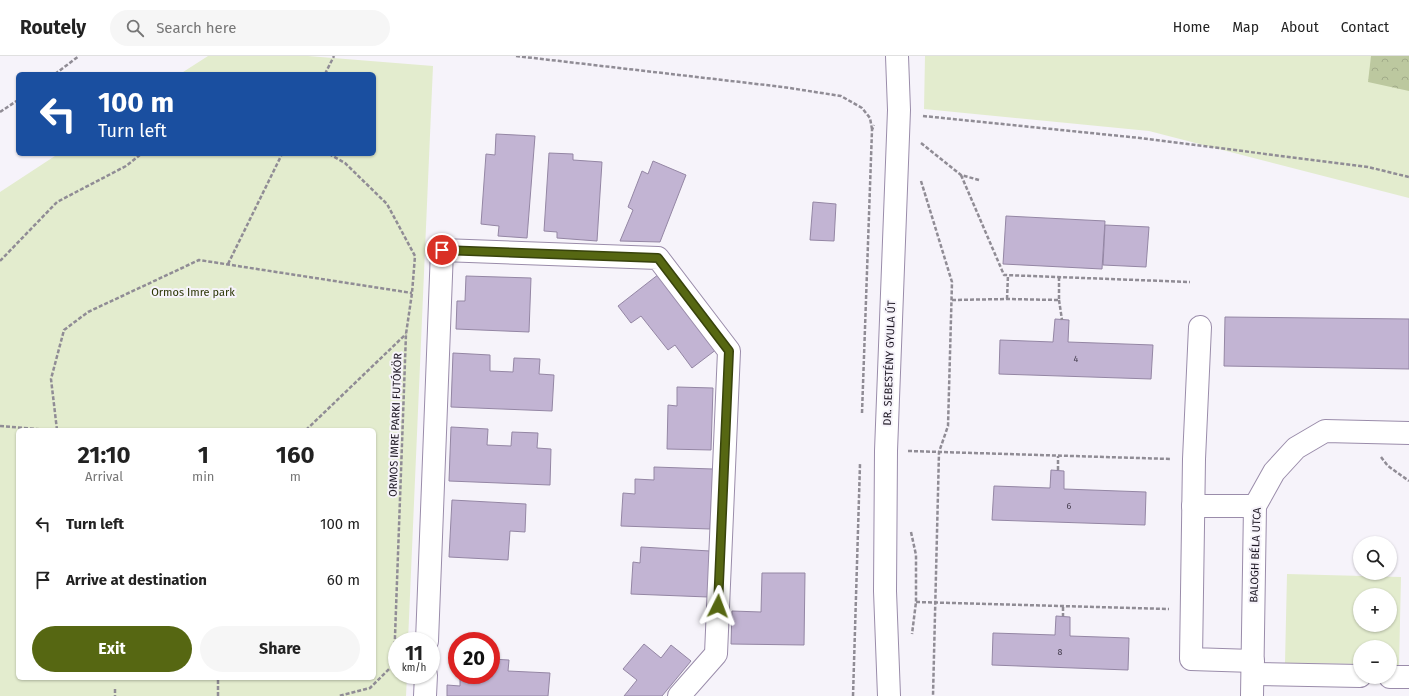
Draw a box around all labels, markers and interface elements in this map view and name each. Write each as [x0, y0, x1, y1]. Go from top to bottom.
search box [110, 10, 390, 46]
text: Routely [20, 16, 86, 39]
icon: search [124, 17, 146, 39]
text: Search here [156, 19, 236, 37]
text: Home [1173, 19, 1210, 36]
text: Map [1232, 19, 1259, 36]
text: About [1281, 19, 1319, 36]
text: Contact [1341, 19, 1389, 36]
text: 100 m [98, 86, 174, 119]
icon: left [32, 88, 84, 140]
text: Turn left [98, 120, 167, 142]
pin [425, 233, 459, 267]
icon: arrive [431, 239, 453, 261]
park label: Ormos Imre park [151, 286, 235, 299]
street label: DR. SEBESTÉNY GYULA ÚT [880, 300, 898, 426]
street label: ORMOS IMRE PARKI FUTÓKÖR [385, 352, 405, 497]
house number: 4 [1074, 354, 1079, 364]
text: 21:10 [77, 441, 131, 469]
text: 1 [198, 441, 209, 469]
text: 160 [276, 441, 315, 469]
text: Arrival [85, 469, 123, 484]
text: min [192, 469, 214, 484]
text: m [290, 469, 301, 484]
house number: 6 [1067, 501, 1072, 511]
street label: BALOGH BÉLA UTCA [1246, 506, 1264, 603]
icon: left [32, 513, 54, 535]
text: Turn left [66, 515, 124, 533]
text: 100 m [320, 515, 360, 533]
map controls [1353, 536, 1397, 684]
button: search [1353, 536, 1397, 580]
icon: arrive [32, 569, 54, 591]
text: Arrive at destination [66, 571, 207, 589]
text: 60 m [327, 571, 360, 589]
position arrow [697, 585, 739, 627]
button: + [1353, 588, 1397, 632]
button: Exit [32, 626, 192, 672]
button: Share [200, 626, 360, 672]
speed limit sign: 20 [448, 632, 500, 684]
button: − [1353, 640, 1397, 684]
text: 11 [405, 641, 423, 665]
house number: 8 [1058, 647, 1063, 657]
text: km/h [402, 662, 426, 674]

